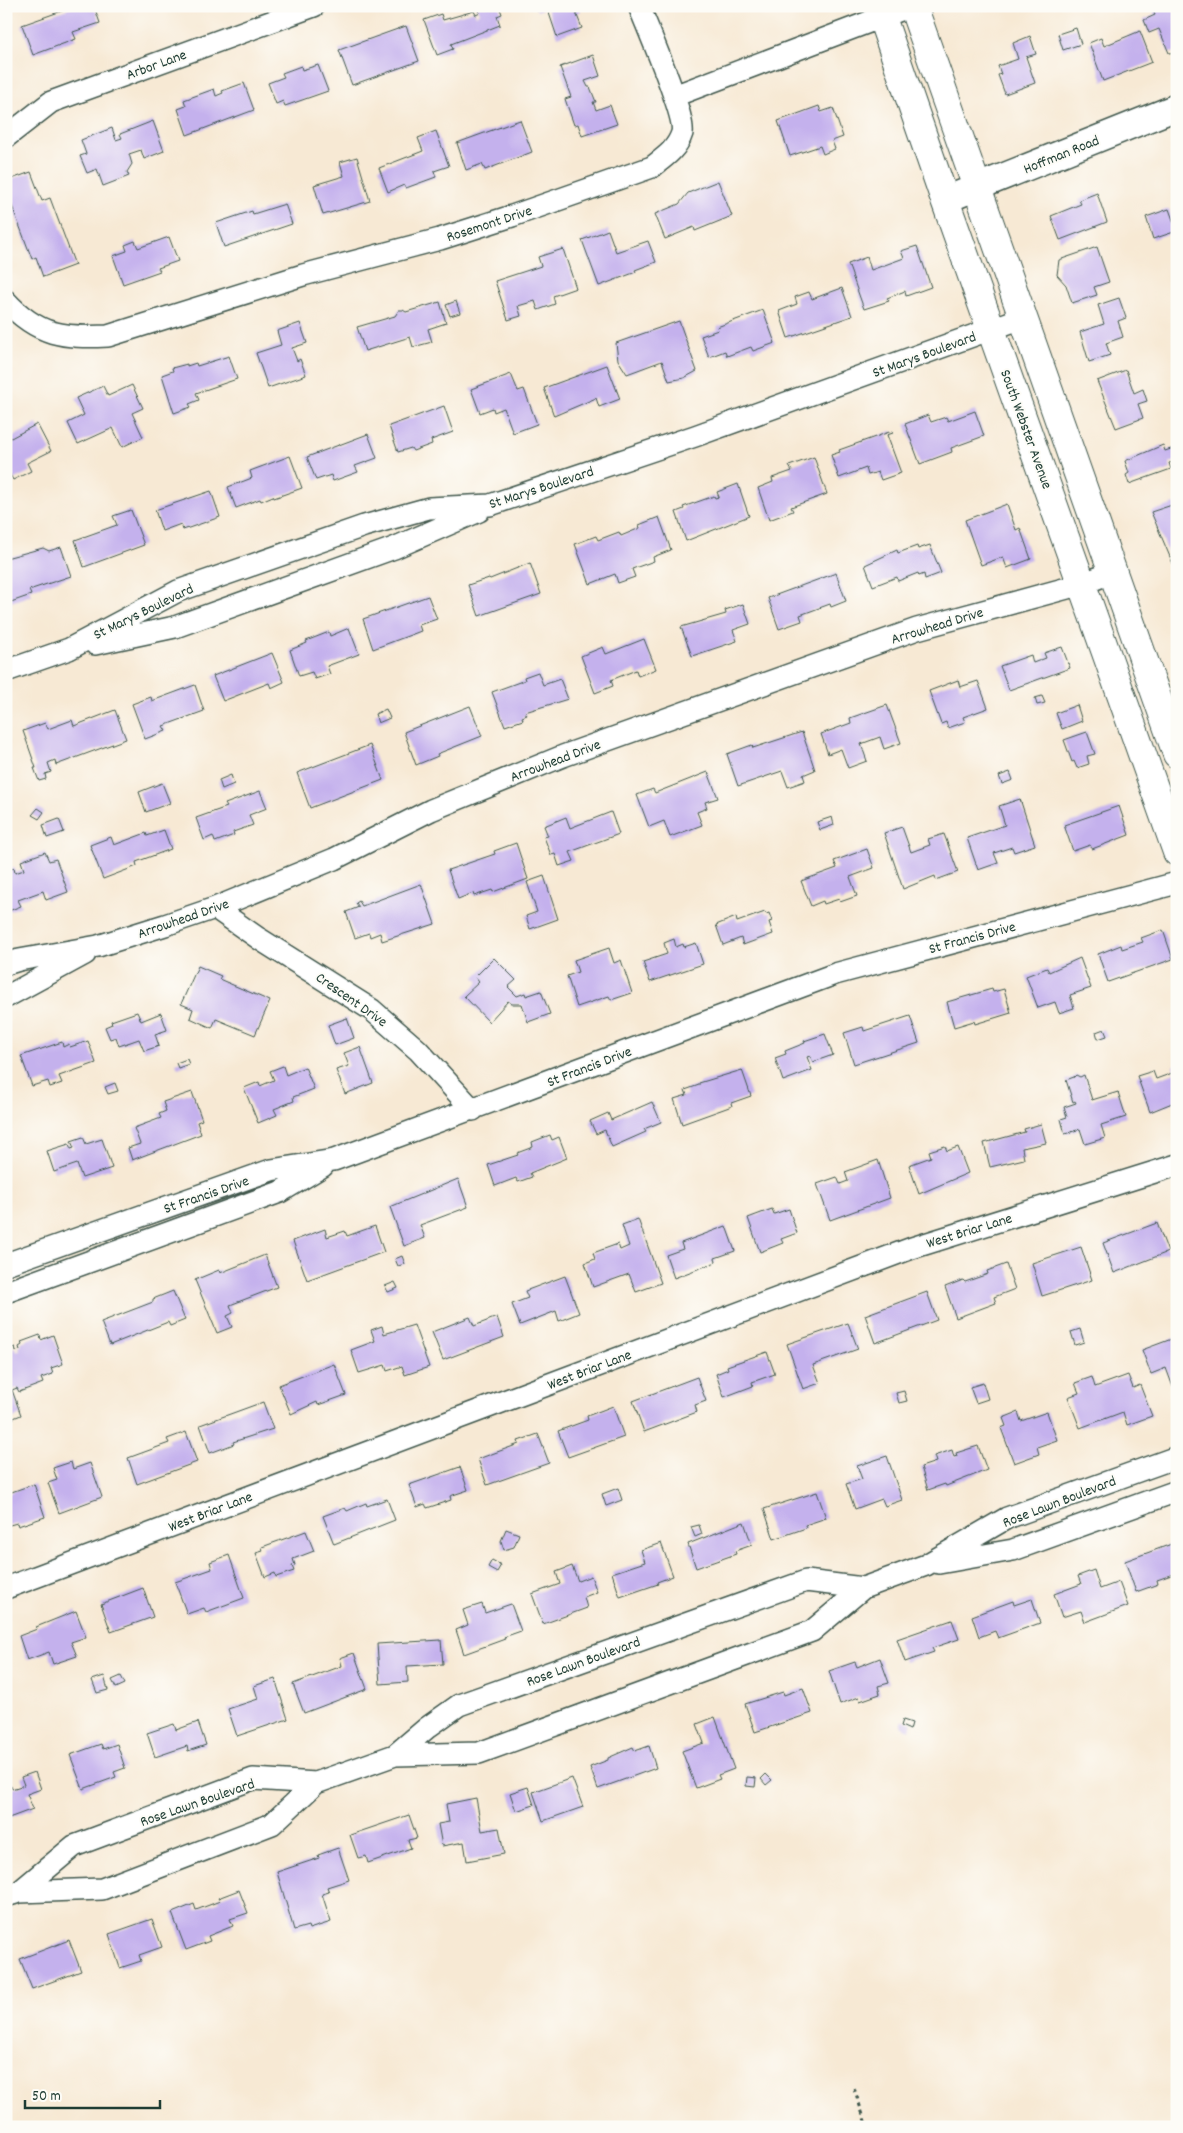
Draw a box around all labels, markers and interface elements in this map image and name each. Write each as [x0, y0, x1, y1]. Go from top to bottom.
street label: Arbor Lane [123, 45, 190, 87]
street label: Hoffman Road [1020, 131, 1103, 181]
street label: Rosemont Drive [444, 201, 536, 249]
street label: St Marys Boulevard [870, 327, 980, 385]
street label: South Webster Avenue [993, 367, 1057, 493]
street label: St Marys Boulevard [486, 462, 597, 516]
street label: St Marys Boulevard [90, 579, 198, 647]
street label: Arrowhead Drive [889, 602, 987, 651]
street label: Arrowhead Drive [507, 734, 605, 789]
street label: Arrowhead Drive [135, 894, 233, 946]
street label: St Francis Drive [927, 917, 1019, 961]
street label: Crescent Drive [310, 968, 392, 1034]
street label: St Francis Drive [544, 1041, 636, 1094]
street label: St Francis Drive [161, 1171, 253, 1221]
street label: West Briar Lane [924, 1208, 1016, 1255]
street label: West Briar Lane [544, 1345, 635, 1397]
street label: Rose Lawn Boulevard [1000, 1471, 1120, 1535]
street label: West Briar Lane [165, 1487, 256, 1539]
street label: Rose Lawn Boulevard [524, 1632, 644, 1694]
street label: Rose Lawn Boulevard [137, 1774, 258, 1834]
scale bar [25, 2078, 160, 2110]
text: 50 m [32, 2086, 61, 2108]

